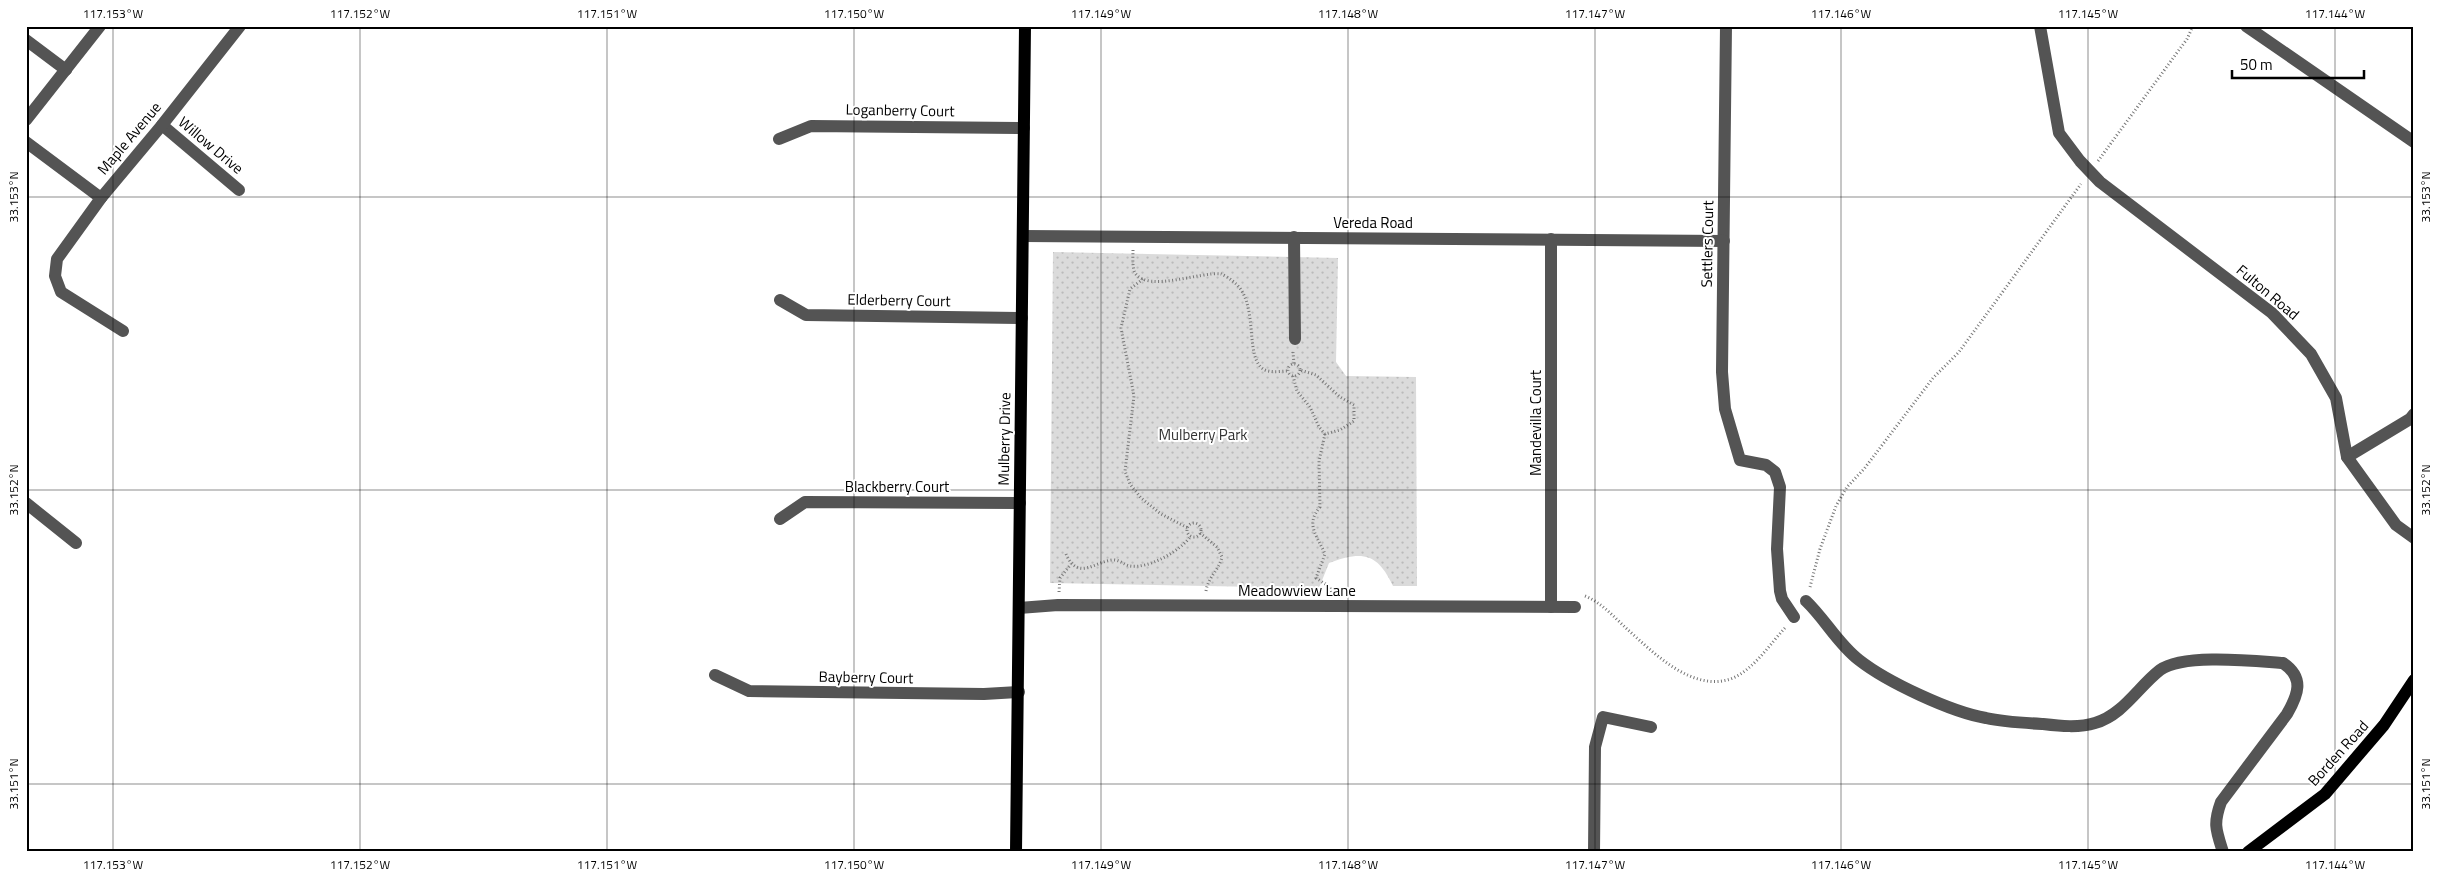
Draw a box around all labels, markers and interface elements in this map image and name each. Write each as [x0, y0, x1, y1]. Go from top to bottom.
text: 117.153°W [83, 4, 143, 23]
text: 117.152°W [330, 4, 390, 23]
text: 117.151°W [577, 4, 637, 23]
text: 117.150°W [824, 4, 884, 23]
text: 117.149°W [1071, 4, 1131, 23]
text: 117.148°W [1318, 4, 1378, 23]
text: 117.147°W [1565, 4, 1625, 23]
text: 117.146°W [1811, 4, 1871, 23]
text: 117.145°W [2058, 4, 2118, 23]
text: 117.144°W [2305, 4, 2365, 23]
scale bar [2232, 48, 2365, 80]
text: 50 m [2240, 53, 2273, 76]
street label: Maple Avenue [91, 96, 167, 180]
street label: Loganberry Court [845, 98, 955, 122]
street label: Willow Drive [173, 111, 249, 179]
text: 33.153°N [4, 171, 23, 223]
text: 33.153°N [2416, 171, 2435, 223]
street label: Settlers Court [1695, 200, 1719, 288]
street label: Vereda Road [1333, 211, 1413, 234]
street label: Fulton Road [2231, 259, 2305, 325]
street label: Elderberry Court [847, 288, 952, 312]
street label: Mandevilla Court [1524, 369, 1547, 476]
street label: Mulberry Drive [992, 392, 1016, 486]
park label: Mulberry Park [1158, 423, 1248, 446]
text: 33.152°N [4, 464, 23, 516]
text: 33.152°N [2416, 464, 2435, 516]
street label: Blackberry Court [845, 475, 950, 498]
street label: Meadowview Lane [1238, 579, 1356, 602]
street label: Bayberry Court [818, 665, 914, 689]
street label: Borden Road [2302, 715, 2374, 791]
text: 33.151°N [4, 758, 23, 810]
text: 33.151°N [2416, 758, 2435, 810]
text: 117.153°W [83, 855, 143, 874]
text: 117.152°W [330, 855, 390, 874]
text: 117.151°W [577, 855, 637, 874]
text: 117.150°W [824, 855, 884, 874]
text: 117.149°W [1071, 855, 1131, 874]
text: 117.148°W [1318, 855, 1378, 874]
text: 117.147°W [1565, 855, 1625, 874]
text: 117.146°W [1811, 855, 1871, 874]
text: 117.145°W [2058, 855, 2118, 874]
text: 117.144°W [2305, 855, 2365, 874]

